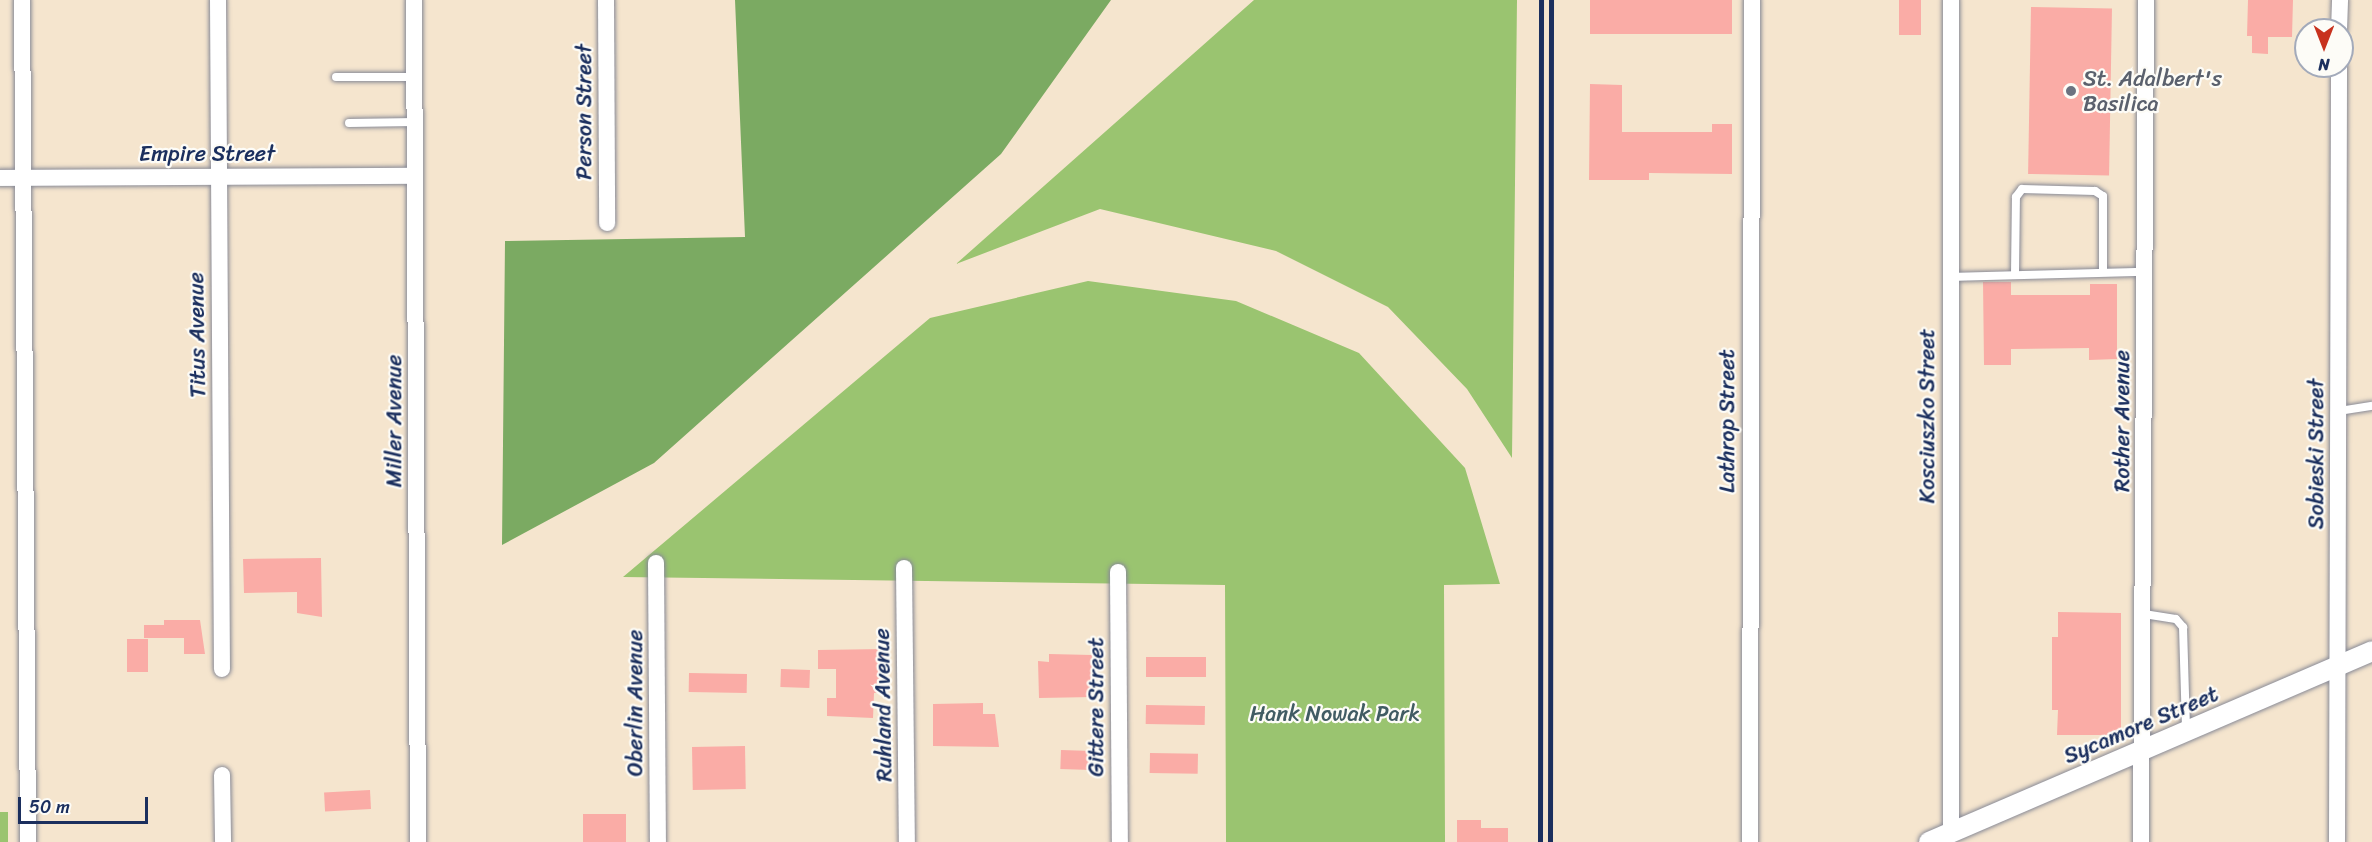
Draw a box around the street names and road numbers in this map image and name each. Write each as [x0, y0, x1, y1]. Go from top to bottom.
street label: Person Street [571, 44, 597, 180]
street label: Empire Street [139, 141, 275, 167]
street label: Titus Avenue [183, 272, 211, 398]
street label: Kosciuszko Street [1914, 328, 1940, 504]
street label: Lathrop Street [1714, 349, 1740, 493]
street label: Rother Avenue [2109, 350, 2135, 492]
street label: Miller Avenue [381, 355, 407, 487]
street label: Sobieski Street [2303, 378, 2329, 530]
street label: Ruhland Avenue [868, 628, 898, 782]
street label: Oberlin Avenue [622, 630, 648, 776]
street label: Gittere Street [1083, 638, 1109, 776]
street label: Sycamore Street [2060, 681, 2222, 769]

